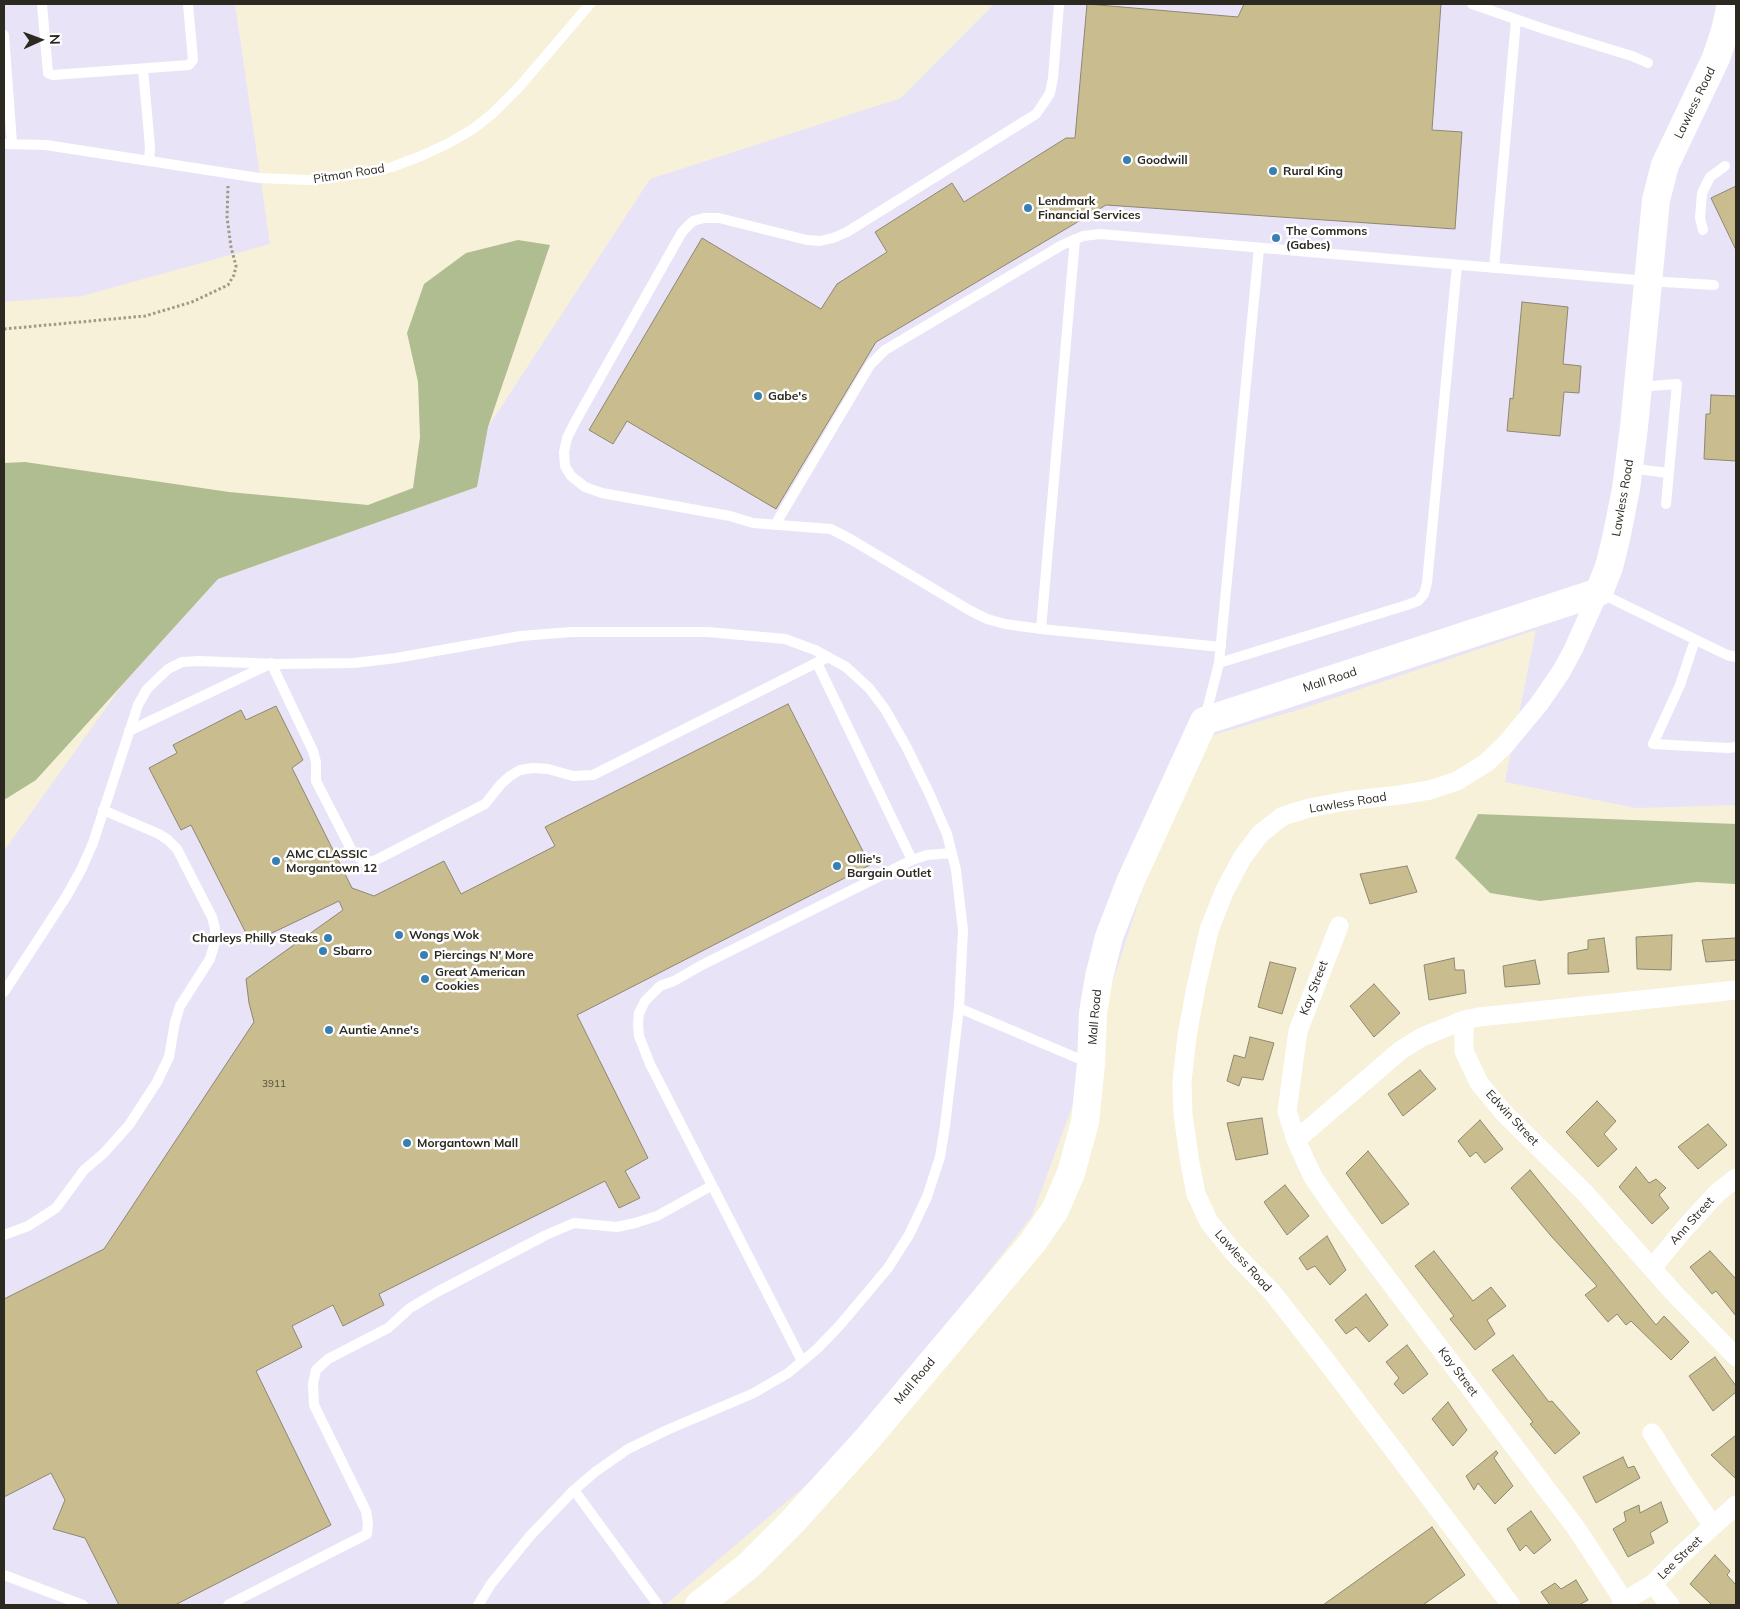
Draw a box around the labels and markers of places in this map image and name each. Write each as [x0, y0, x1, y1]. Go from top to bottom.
place label: Goodwill [1137, 153, 1188, 167]
marker: Goodwill [1121, 154, 1133, 166]
place label: Rural King [1283, 164, 1343, 178]
marker: Rural King [1267, 165, 1279, 177]
place label: Lendmark Financial Services [1038, 194, 1141, 222]
marker: Lendmark Financial Services [1022, 202, 1034, 214]
place label: The Commons (Gabes) [1286, 224, 1367, 252]
marker: The Commons (Gabes) [1270, 232, 1282, 244]
place label: Gabe's [768, 389, 807, 403]
marker: Gabe's [752, 390, 764, 402]
place label: AMC CLASSIC Morgantown 12 [286, 847, 377, 875]
place label: Ollie's Bargain Outlet [847, 852, 931, 880]
marker: AMC CLASSIC Morgantown 12 [270, 855, 282, 867]
marker: Ollie's Bargain Outlet [831, 860, 843, 872]
place label: Wongs Wok [409, 928, 479, 942]
marker: Wongs Wok [393, 929, 405, 941]
place label: Charleys Philly Steaks [192, 931, 318, 945]
marker: Charleys Philly Steaks [322, 932, 334, 944]
place label: Sbarro [333, 944, 372, 958]
marker: Sbarro [317, 945, 329, 957]
place label: Piercings N' More [434, 948, 534, 962]
marker: Piercings N' More [418, 949, 430, 961]
place label: Great American Cookies [435, 965, 525, 993]
marker: Great American Cookies [419, 973, 431, 985]
place label: Auntie Anne's [339, 1023, 419, 1037]
marker: Auntie Anne's [323, 1024, 335, 1036]
place label: Morgantown Mall [417, 1136, 518, 1150]
marker: Morgantown Mall [401, 1137, 413, 1149]

